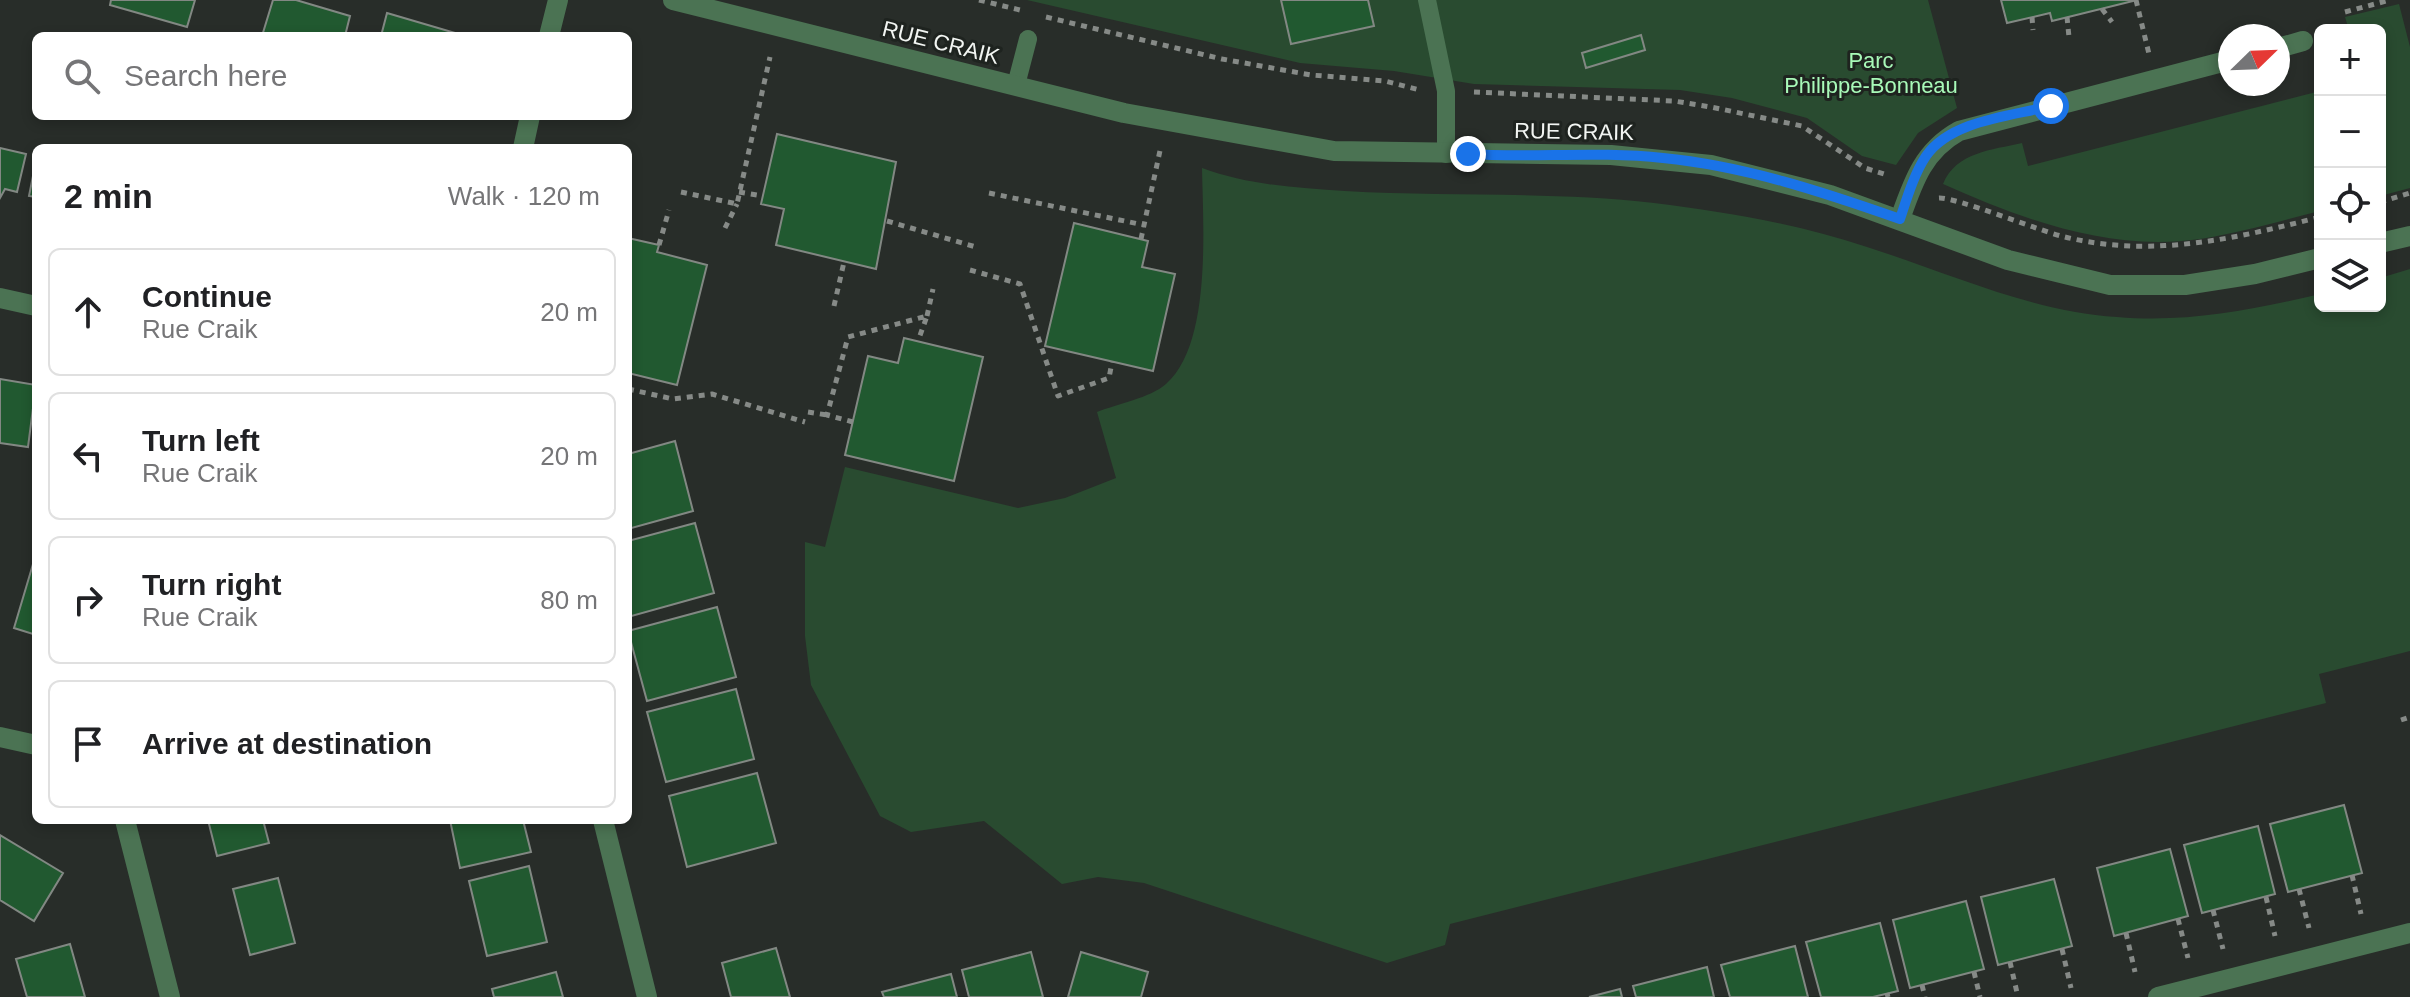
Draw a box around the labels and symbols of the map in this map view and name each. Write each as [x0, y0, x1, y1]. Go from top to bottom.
street label: RUE CRAIK [880, 16, 1002, 69]
north arrow [2218, 24, 2290, 96]
park label: Parc Philippe-Bonneau [1784, 48, 1958, 98]
route start [2033, 88, 2069, 124]
street label: RUE CRAIK [1514, 118, 1634, 145]
route end [1450, 136, 1486, 172]

